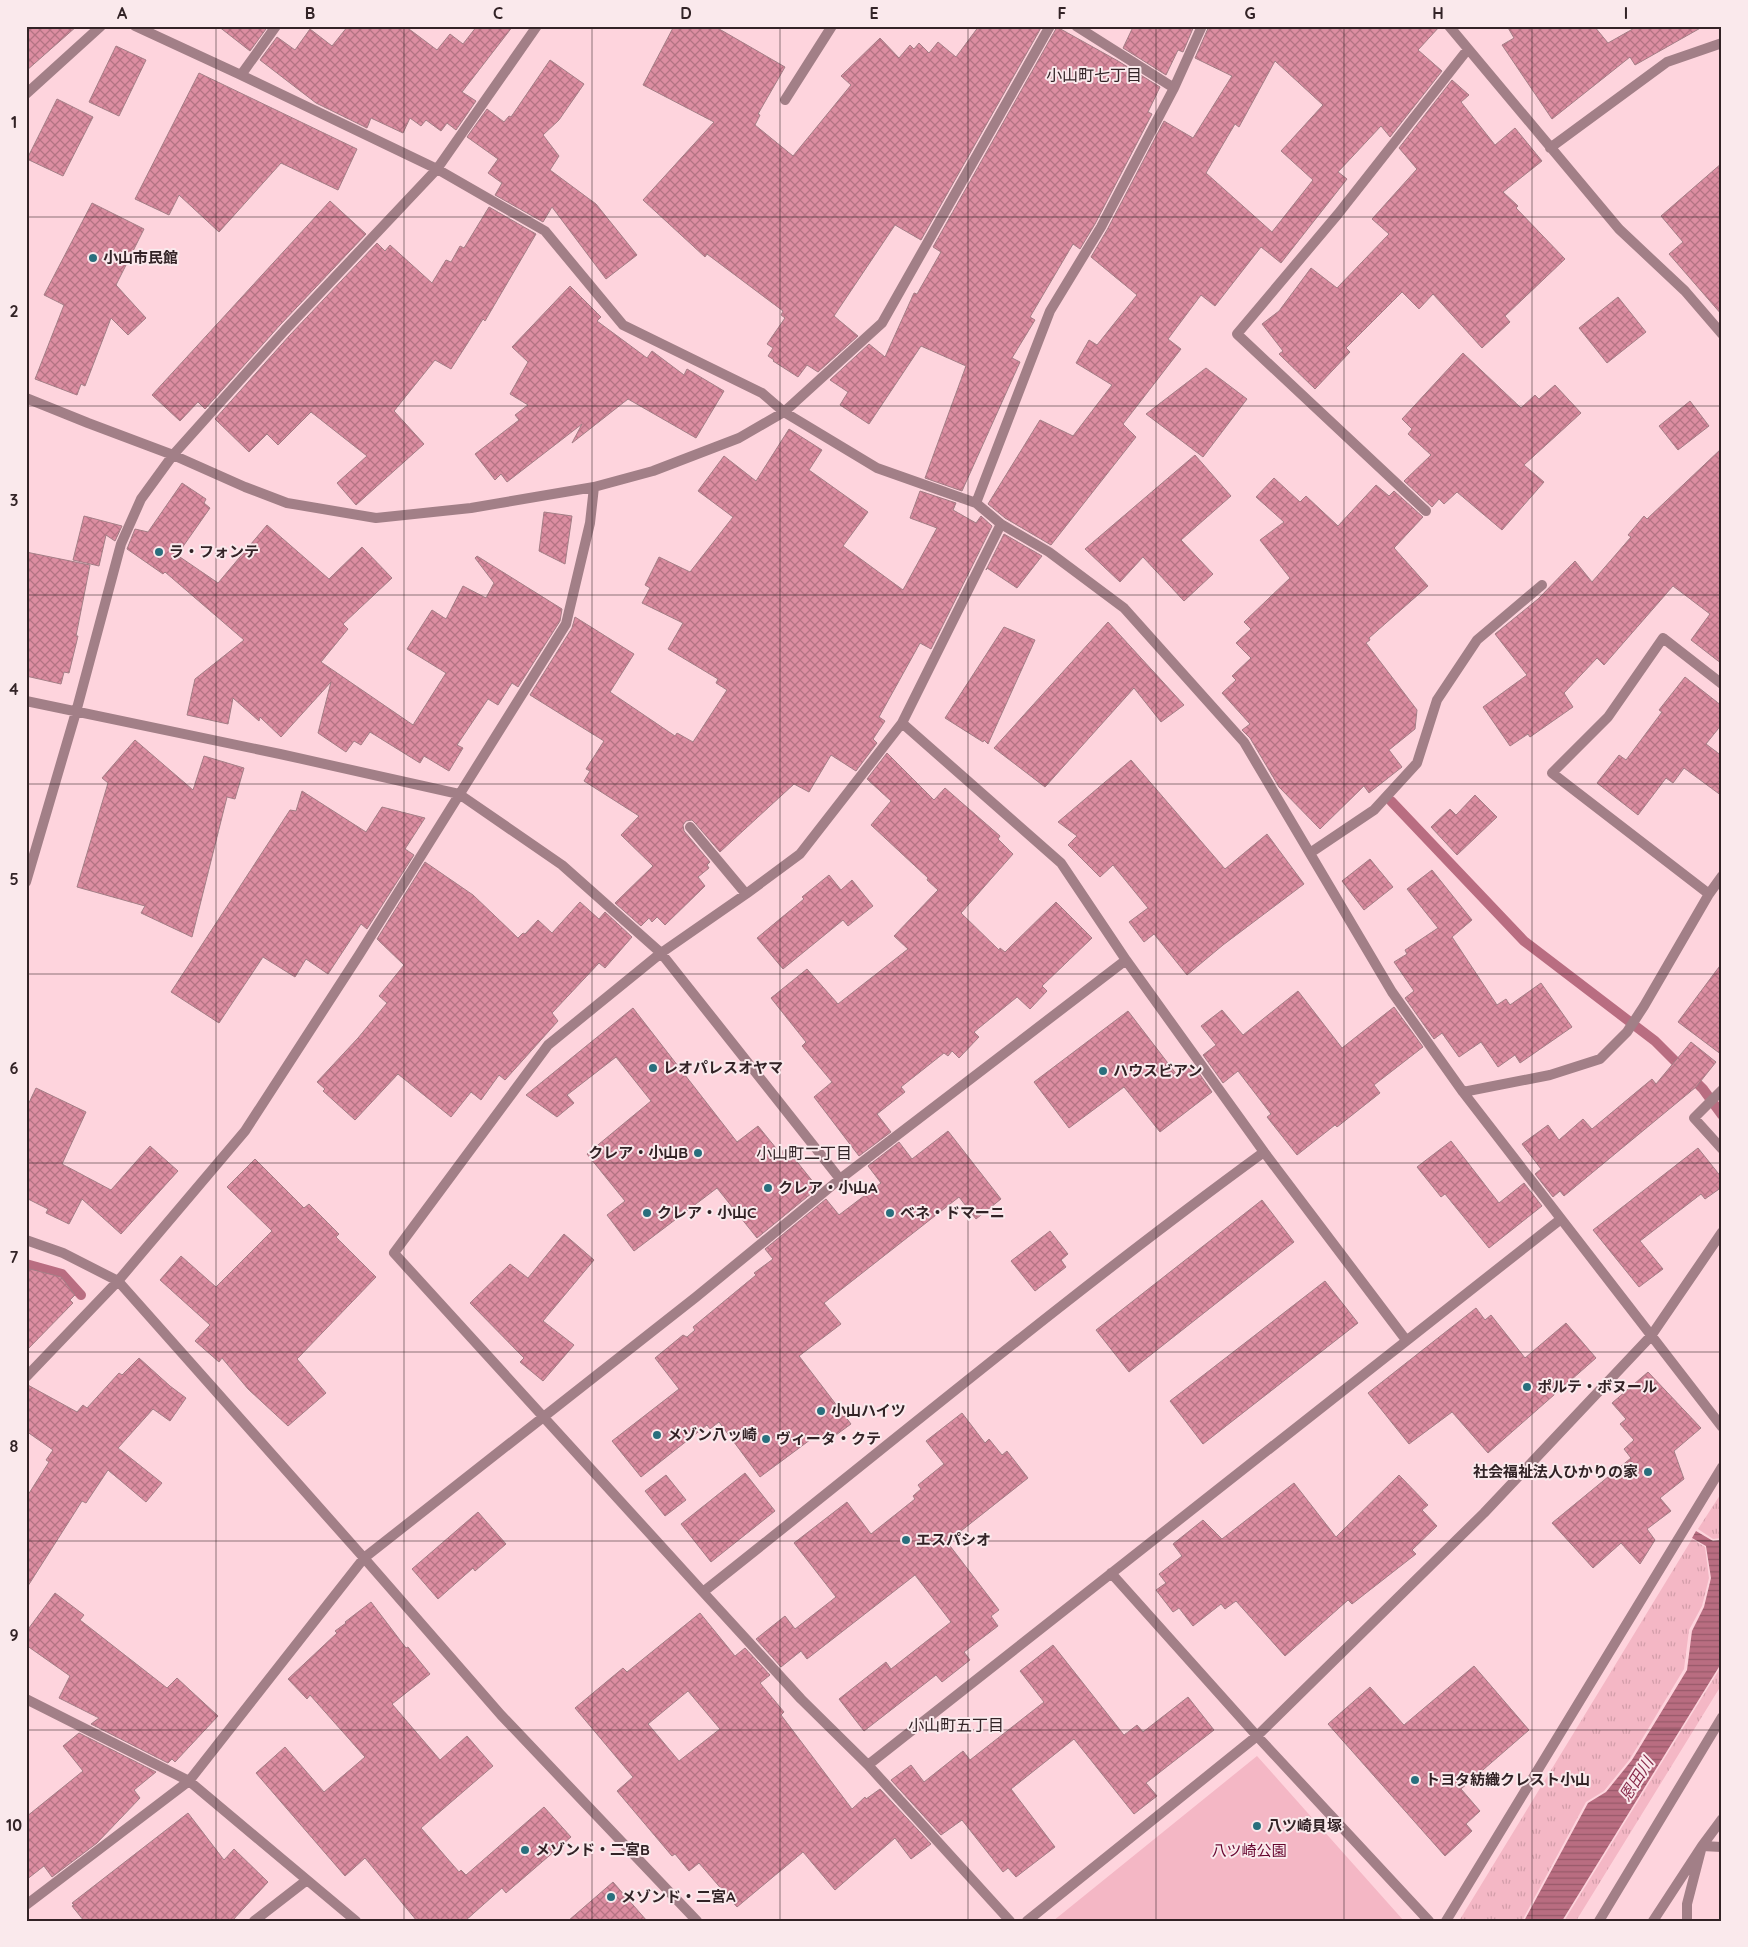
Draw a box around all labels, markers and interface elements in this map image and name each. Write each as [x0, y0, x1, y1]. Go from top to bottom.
text: A [117, 3, 128, 23]
text: B [305, 3, 315, 23]
text: C [493, 3, 503, 23]
text: D [680, 3, 692, 23]
text: E [869, 3, 879, 23]
text: F [1058, 3, 1067, 23]
text: G [1244, 3, 1256, 23]
text: H [1432, 3, 1444, 23]
text: I [1624, 3, 1628, 23]
district label: 小山町七丁目 [1046, 65, 1142, 85]
text: 1 [11, 112, 17, 132]
place label: 小山市民館 [103, 248, 178, 267]
marker: 小山市民館 [87, 252, 99, 264]
text: 2 [9, 301, 19, 321]
text: 3 [10, 490, 18, 510]
place label: ラ・フォンテ [169, 542, 259, 561]
marker: ラ・フォンテ [153, 546, 165, 558]
text: 4 [9, 679, 19, 699]
text: 5 [9, 869, 19, 889]
text: 6 [10, 1058, 19, 1078]
place label: レオパレスオヤマ [663, 1058, 783, 1077]
place label: ハウスビアン [1113, 1061, 1202, 1080]
marker: レオパレスオヤマ [647, 1062, 659, 1074]
marker: ハウスビアン [1097, 1065, 1109, 1077]
place label: クレア・小山B [588, 1143, 688, 1162]
district label: 小山町二丁目 [756, 1143, 852, 1163]
marker: クレア・小山B [692, 1147, 704, 1159]
place label: クレア・小山A [778, 1178, 878, 1197]
marker: クレア・小山A [762, 1182, 774, 1194]
place label: クレア・小山C [657, 1203, 757, 1222]
place label: ベネ・ドマーニ [900, 1203, 1005, 1222]
marker: クレア・小山C [641, 1207, 653, 1219]
marker: ベネ・ドマーニ [884, 1207, 896, 1219]
text: 7 [10, 1247, 19, 1267]
place label: ポルテ・ボヌール [1537, 1377, 1657, 1396]
marker: ポルテ・ボヌール [1521, 1381, 1533, 1393]
place label: 小山ハイツ [831, 1401, 906, 1420]
marker: 小山ハイツ [815, 1405, 827, 1417]
place label: メゾン八ッ崎 [667, 1425, 757, 1444]
marker: メゾン八ッ崎 [651, 1429, 663, 1441]
place label: ヴィータ・クテ [776, 1429, 881, 1448]
marker: ヴィータ・クテ [760, 1433, 772, 1445]
text: 8 [10, 1436, 19, 1456]
place label: 社会福祉法人ひかりの家 [1473, 1462, 1638, 1481]
marker: 社会福祉法人ひかりの家 [1642, 1466, 1654, 1478]
place label: エスパシオ [916, 1530, 991, 1549]
marker: エスパシオ [900, 1534, 912, 1546]
text: 9 [9, 1625, 19, 1645]
district label: 小山町五丁目 [908, 1715, 1004, 1735]
water label: 恩田川 [1615, 1752, 1658, 1805]
place label: トヨタ紡織クレスト小山 [1425, 1770, 1590, 1789]
marker: トヨタ紡織クレスト小山 [1409, 1774, 1421, 1786]
text: 10 [6, 1815, 22, 1835]
place label: 八ツ崎貝塚 [1267, 1816, 1342, 1835]
marker: 八ツ崎貝塚 [1251, 1820, 1263, 1832]
place label: メゾンド・二宮B [535, 1840, 650, 1859]
park label: 八ツ崎公園 [1211, 1841, 1287, 1860]
marker: メゾンド・二宮B [519, 1844, 531, 1856]
place label: メゾンド・二宮A [621, 1887, 736, 1906]
marker: メゾンド・二宮A [605, 1891, 617, 1903]

